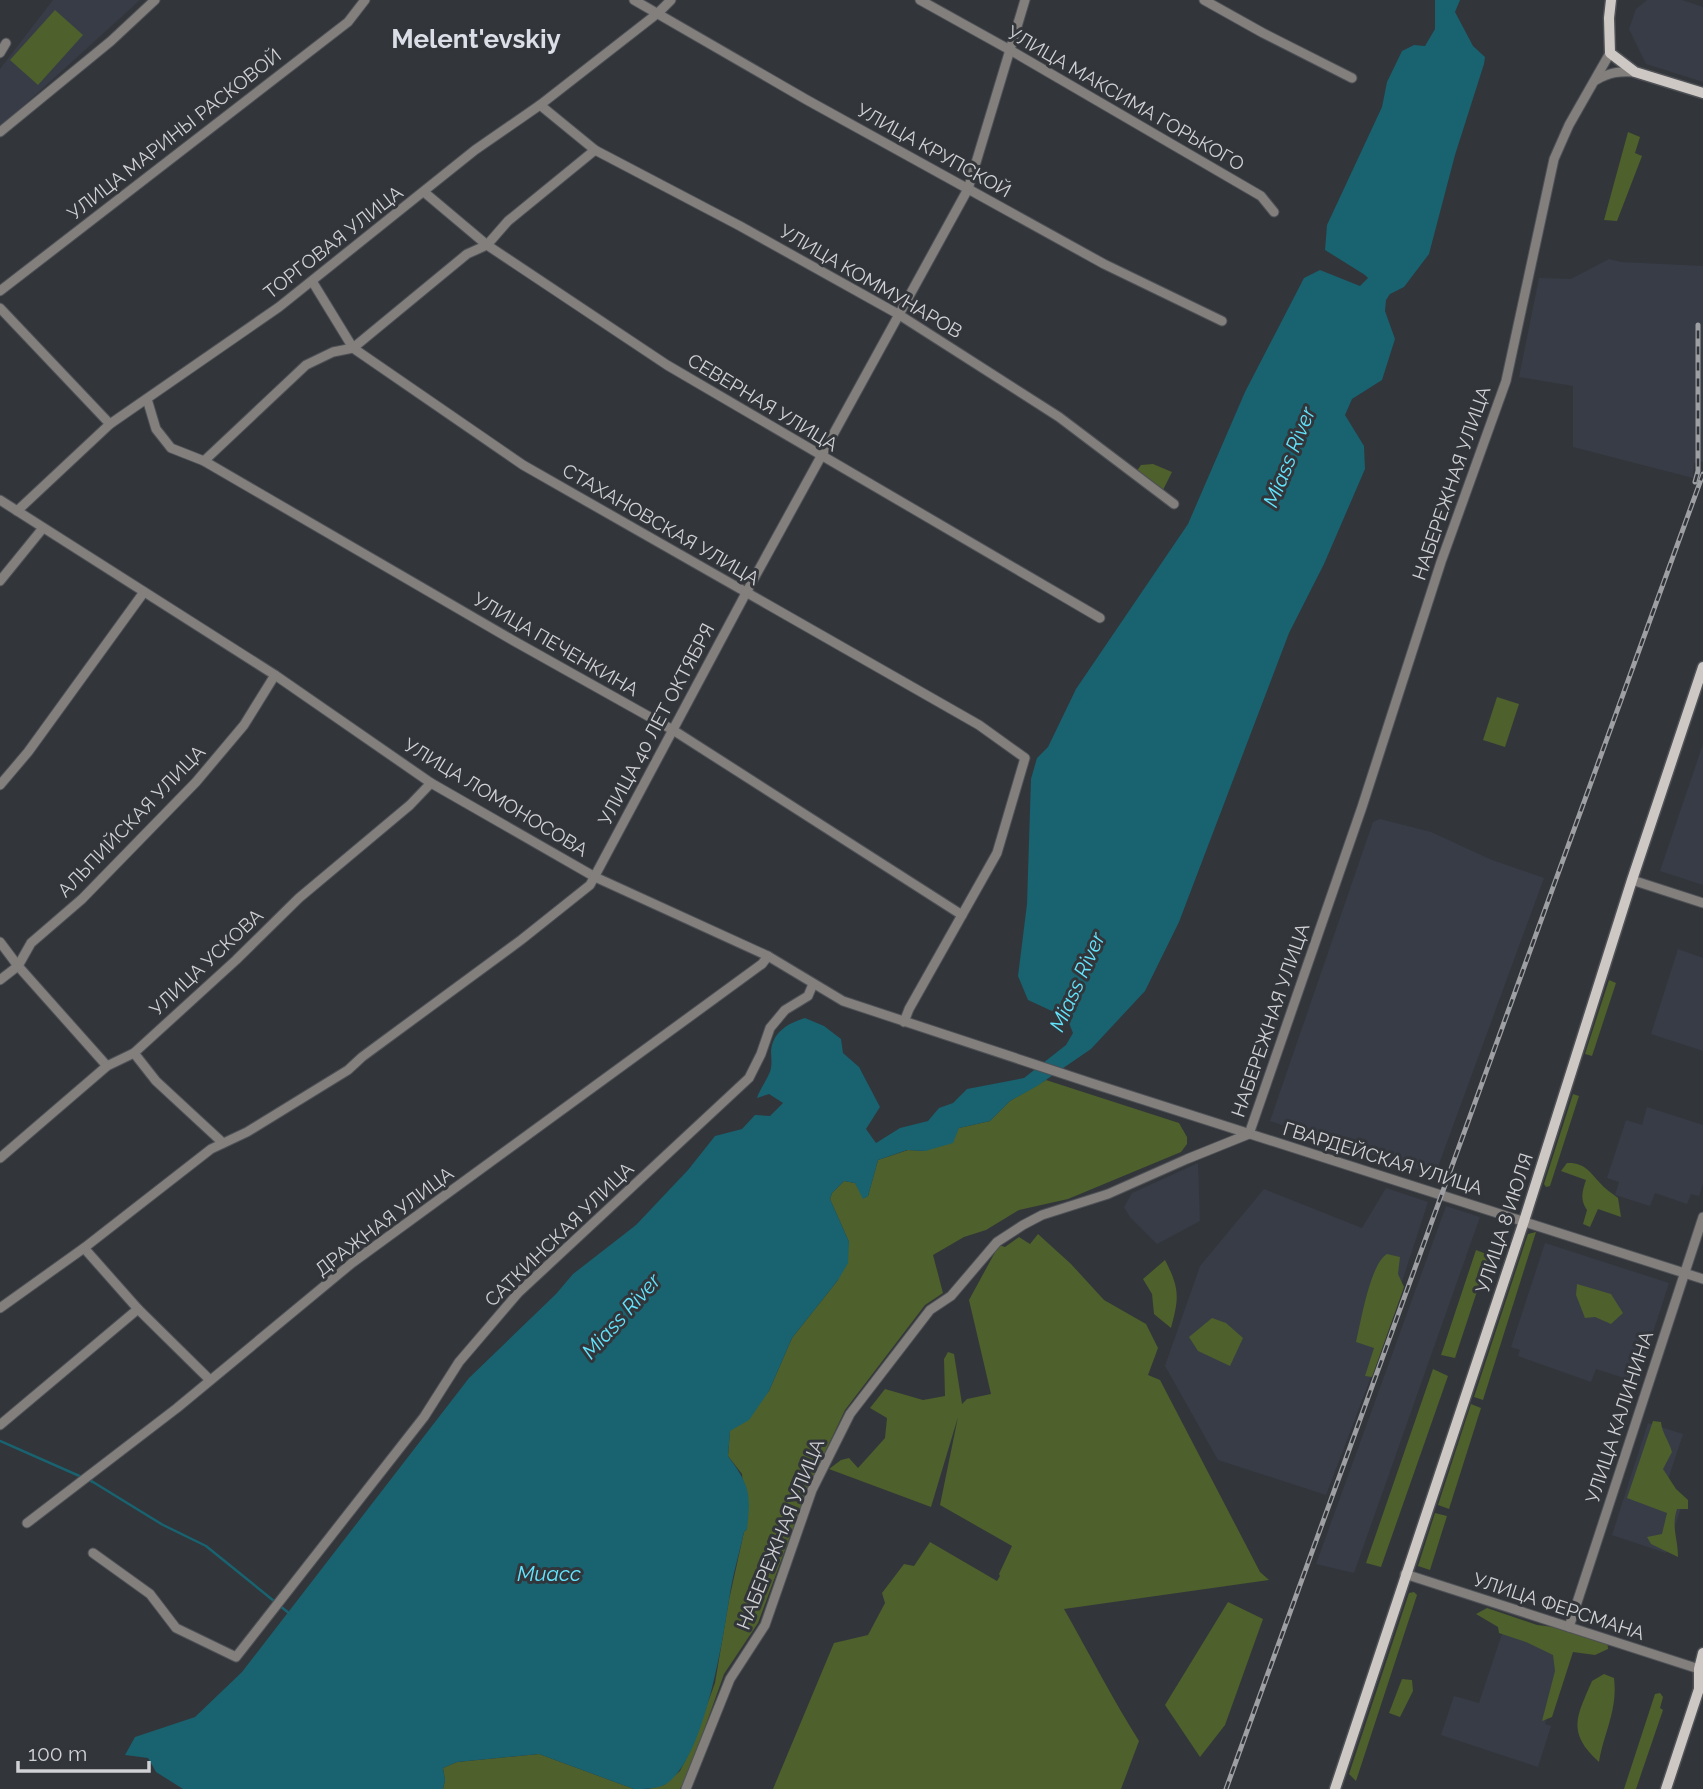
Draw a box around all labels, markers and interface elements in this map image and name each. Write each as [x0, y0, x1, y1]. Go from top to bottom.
street label: УЛИЦА МАКСИМА ГОРЬКОГО [1004, 21, 1248, 175]
district label: Melent'evskiy [391, 24, 561, 54]
street label: УЛИЦА МАРИНЫ РАСКОВОЙ [63, 44, 285, 224]
street label: УЛИЦА КРУПСКОЙ [853, 98, 1015, 202]
street label: ТОРГОВАЯ УЛИЦА [259, 181, 407, 303]
street label: УЛИЦА КОММУНАРОВ [776, 220, 966, 342]
street label: СЕВЕРНАЯ УЛИЦА [684, 348, 842, 456]
street label: НАБЕРЕЖНАЯ УЛИЦА [1407, 383, 1495, 583]
water label: Miass River [1258, 403, 1321, 511]
street label: СТАХАНОВСКАЯ УЛИЦА [559, 459, 763, 589]
street label: УЛИЦА ПЕЧЕНКИНА [469, 588, 643, 700]
street label: УЛИЦА 40 ЛЕТ ОКТЯБРЯ [593, 619, 719, 829]
street label: УЛИЦА ЛОМОНОСОВА [400, 733, 592, 861]
street label: АЛЬПИЙСКАЯ УЛИЦА [53, 740, 209, 901]
street label: УЛИЦА УСКОВА [145, 904, 267, 1020]
street label: НАБЕРЕЖНАЯ УЛИЦА [1226, 920, 1314, 1120]
water label: Miass River [1044, 928, 1110, 1035]
street label: ГВАРДЕЙСКАЯ УЛИЦА [1281, 1117, 1486, 1199]
street label: УЛИЦА 8 ИЮЛЯ [1471, 1150, 1537, 1296]
street label: САТКИНСКАЯ УЛИЦА [480, 1157, 638, 1311]
street label: ДРАЖНАЯ УЛИЦА [311, 1162, 458, 1280]
water label: Miass River [576, 1268, 666, 1364]
street label: УЛИЦА КАЛИНИНА [1581, 1328, 1657, 1506]
street label: НАБЕРЕЖНАЯ УЛИЦА [732, 1435, 828, 1632]
water label: Миасс [517, 1561, 581, 1586]
street label: УЛИЦА ФЕРСМАНА [1470, 1568, 1648, 1644]
scale bar [18, 1730, 149, 1774]
text: 100 m [28, 1741, 87, 1766]

